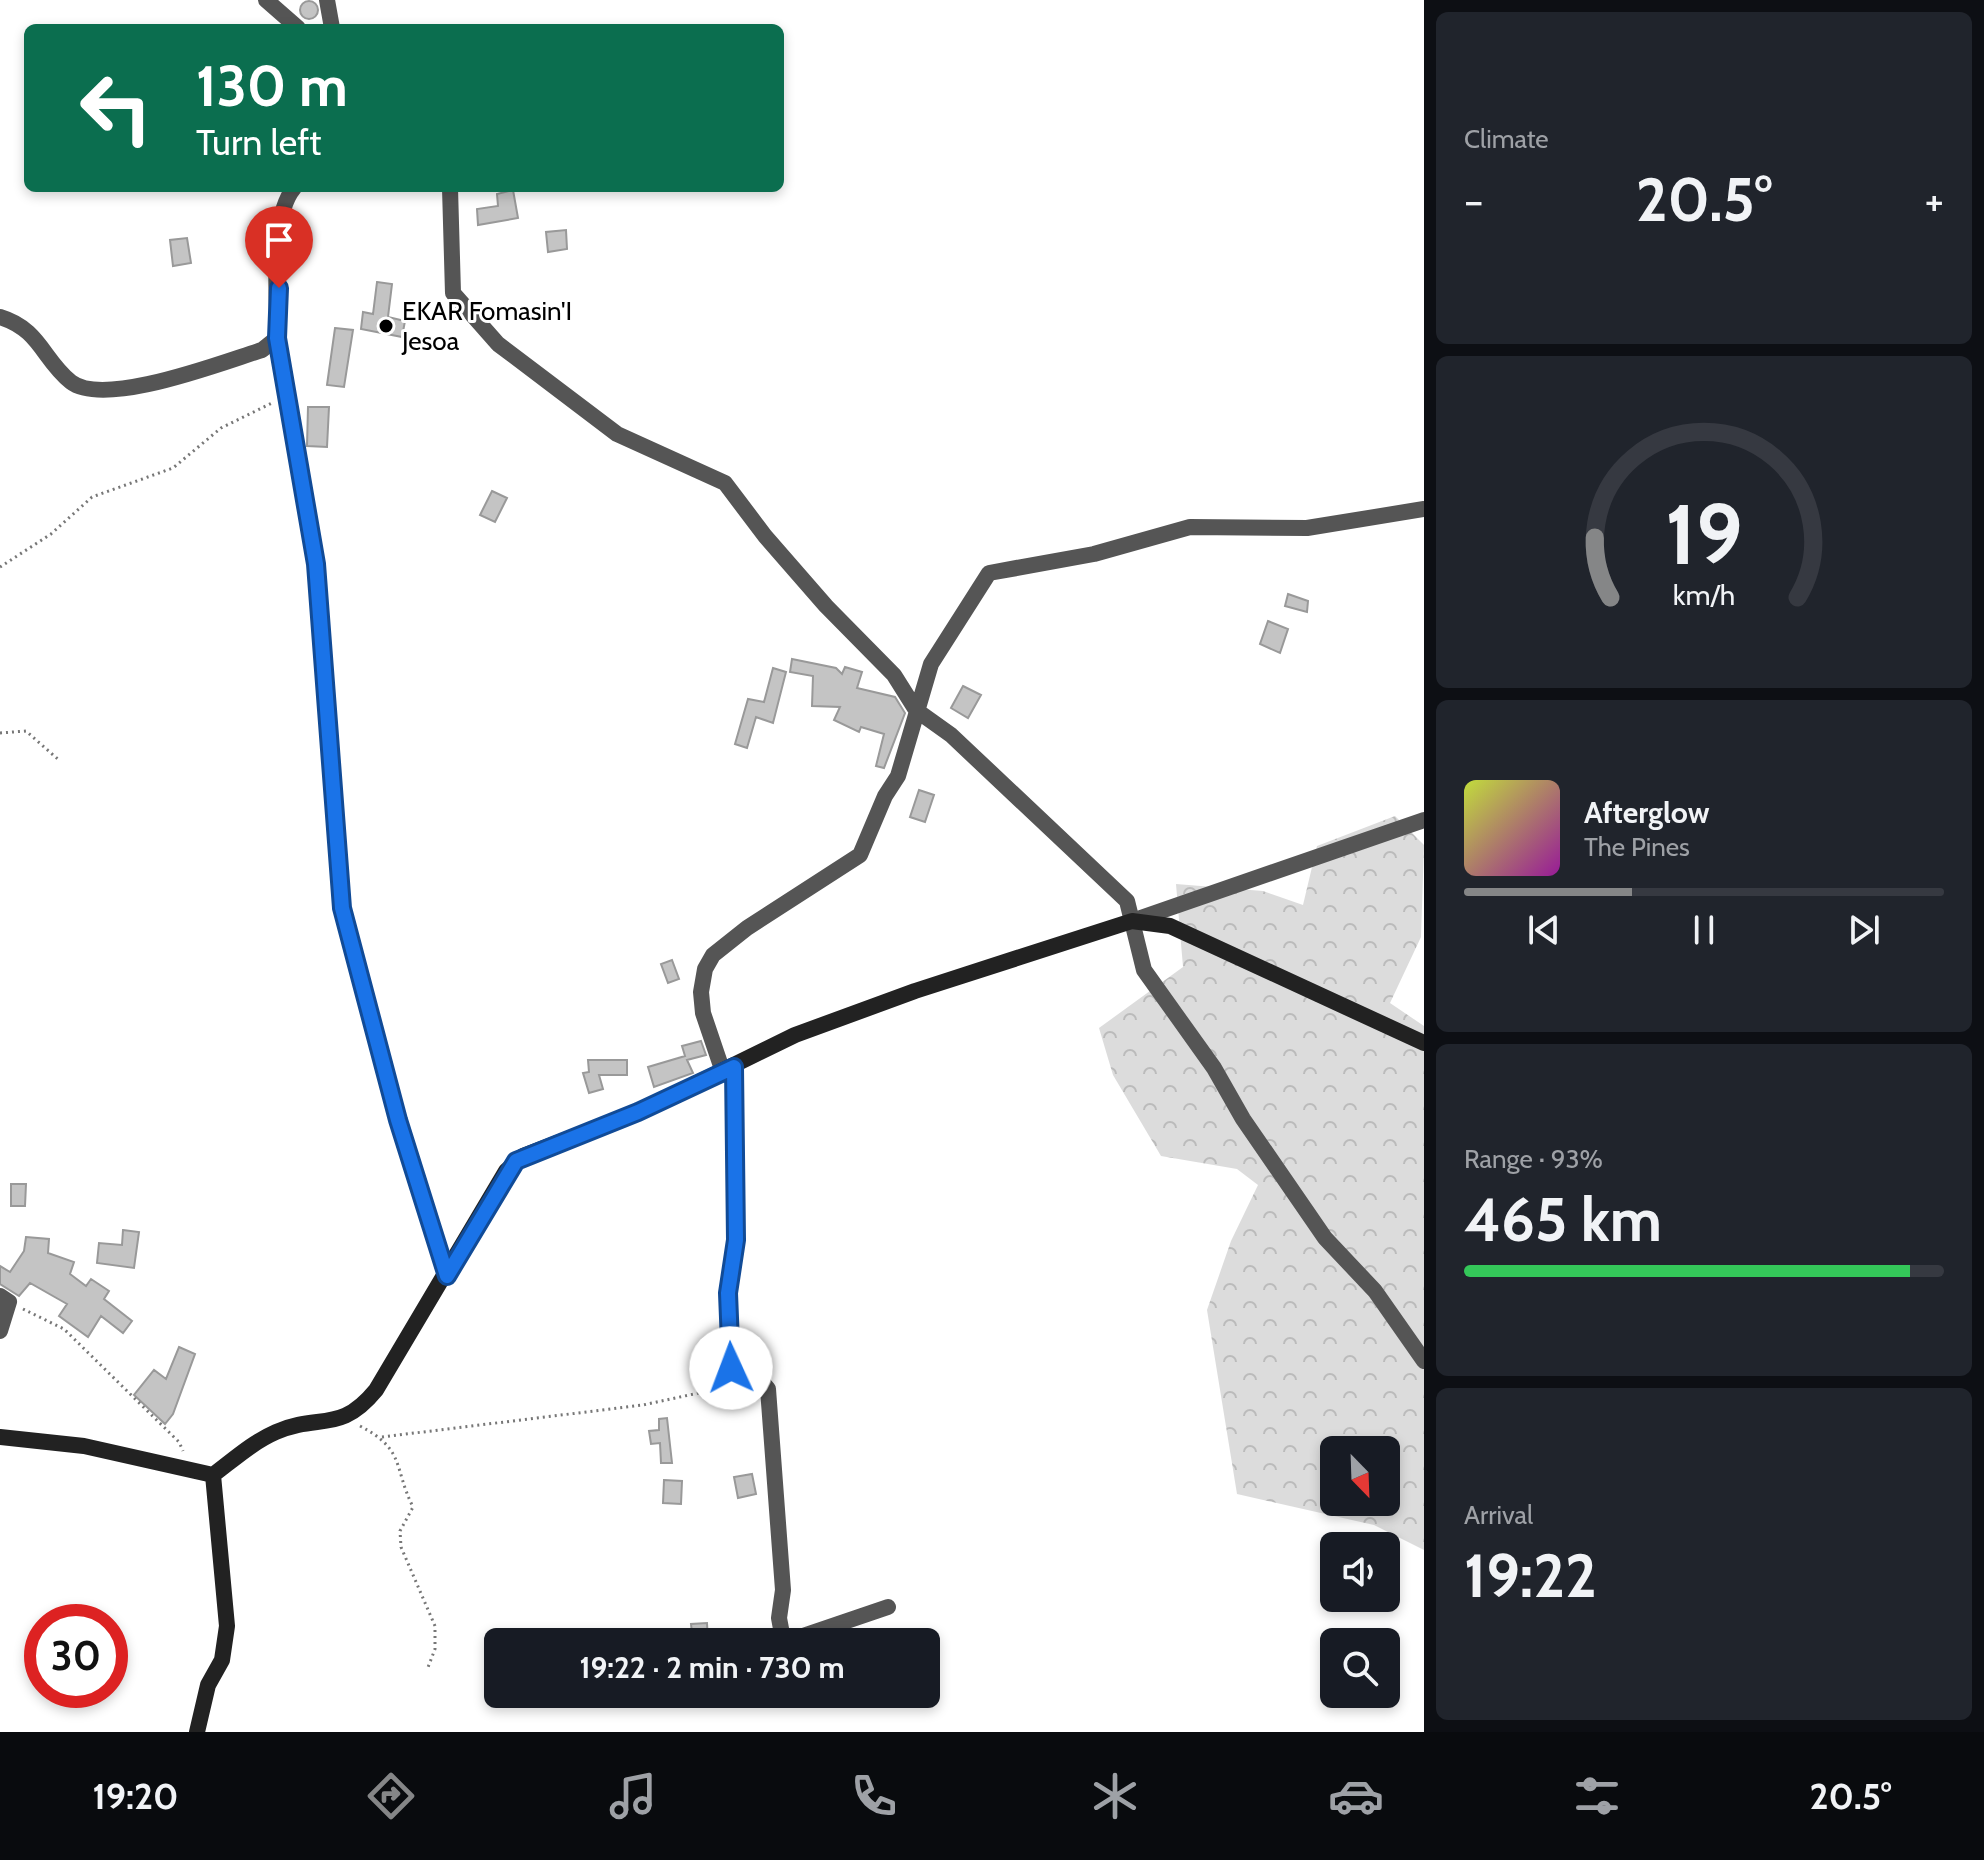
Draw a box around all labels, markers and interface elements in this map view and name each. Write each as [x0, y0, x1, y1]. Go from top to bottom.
text: 130 m [196, 52, 348, 120]
icon: left [64, 56, 168, 160]
text: Turn left [196, 120, 321, 164]
text: Climate [1464, 123, 1549, 155]
text: 20.5° [1636, 163, 1772, 236]
text: − [1464, 174, 1483, 227]
text: + [1925, 174, 1944, 227]
pin [245, 206, 313, 288]
icon: arrive [257, 218, 301, 262]
place label: EKAR Fomasin'I Jesoa [401, 295, 572, 357]
marker: EKAR Fomasin'I Jesoa [377, 317, 395, 335]
text: 19 [1665, 484, 1743, 585]
text: km/h [1673, 577, 1735, 612]
text: Afterglow [1584, 794, 1710, 831]
text: The Pines [1584, 831, 1690, 863]
icon: previous [1522, 908, 1566, 952]
icon: pause [1682, 908, 1726, 952]
icon: next [1842, 908, 1886, 952]
text: Range · 93% [1464, 1143, 1603, 1175]
text: 465 km [1464, 1183, 1662, 1256]
position arrow [689, 1326, 773, 1410]
north arrow [1320, 1436, 1400, 1516]
map controls [1320, 1436, 1400, 1708]
text: Arrival [1464, 1499, 1533, 1531]
button: sound [1320, 1532, 1400, 1612]
text: 19:22 [1464, 1539, 1597, 1612]
speed limit sign: 30 [24, 1604, 128, 1708]
button: search [1320, 1628, 1400, 1708]
text: 19:22 · 2 min · 730 m [579, 1649, 845, 1686]
icon: directions [363, 1768, 419, 1824]
icon: music [605, 1768, 661, 1824]
icon: phone [846, 1768, 902, 1824]
icon: climate [1087, 1768, 1143, 1824]
icon: car [1328, 1768, 1384, 1824]
icon: filters [1569, 1768, 1625, 1824]
text: 19:20 [93, 1774, 178, 1818]
text: 20.5° [1810, 1774, 1891, 1818]

